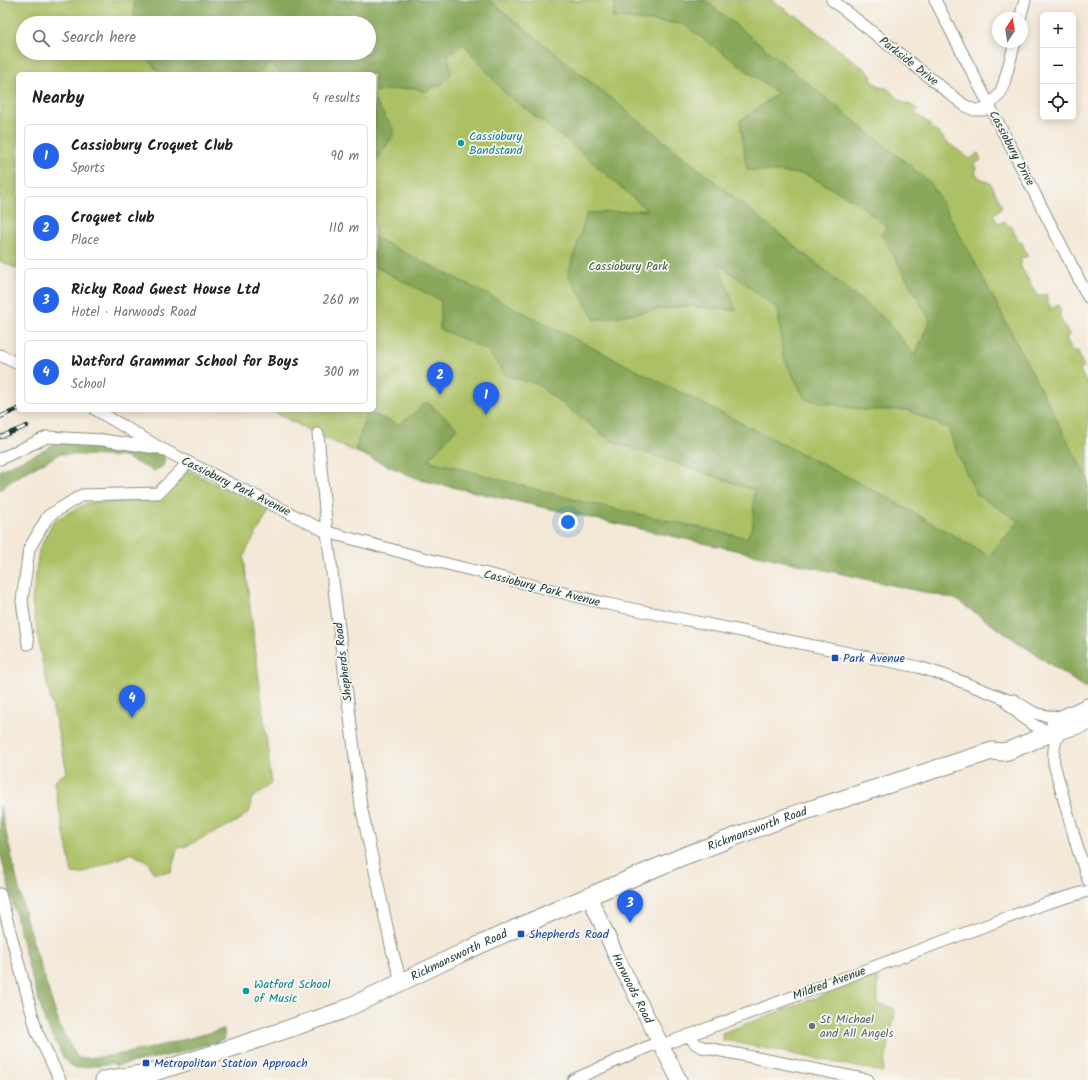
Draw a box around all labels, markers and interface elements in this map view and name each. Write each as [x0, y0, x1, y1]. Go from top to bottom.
north arrow [992, 12, 1028, 48]
map controls [1040, 12, 1076, 120]
button: + [1040, 12, 1076, 48]
search box [16, 16, 376, 60]
text: Search here [62, 26, 136, 50]
icon: search [30, 27, 52, 49]
street label: Parkside Drive [875, 32, 943, 91]
button: − [1040, 48, 1076, 84]
button: locate [1040, 84, 1076, 120]
text: Nearby [32, 85, 84, 112]
text: 4 results [312, 88, 360, 109]
street label: Cassiobury Drive [984, 107, 1040, 190]
place label: Cassiobury Bandstand [469, 127, 523, 160]
text: Cassiobury Croquet Club [71, 134, 233, 158]
marker: Cassiobury Bandstand [456, 138, 466, 148]
text: 1 [44, 146, 48, 167]
text: 90 m [331, 146, 359, 167]
text: Sports [71, 158, 105, 179]
text: Croquet club [71, 206, 155, 230]
text: 2 [42, 218, 50, 239]
text: 110 m [329, 218, 359, 239]
text: Place [71, 230, 99, 251]
park label: Cassiobury Park [588, 257, 668, 276]
text: Ricky Road Guest House Ltd [71, 278, 260, 302]
text: 3 [42, 290, 50, 311]
text: 260 m [322, 290, 359, 311]
text: Hotel · Harwoods Road [71, 302, 196, 323]
text: Watford Grammar School for Boys [71, 350, 298, 374]
text: 4 [42, 362, 50, 383]
text: 300 m [323, 362, 359, 383]
pin: 2 [427, 362, 453, 395]
text: School [71, 374, 106, 395]
pin: 1 [473, 382, 499, 415]
street label: Cassiobury Park Avenue [178, 452, 294, 521]
your location [558, 512, 578, 532]
street label: Cassiobury Park Avenue [482, 565, 603, 612]
street label: Shepherds Road [329, 620, 358, 703]
place label: Park Avenue [843, 649, 905, 668]
marker: Park Avenue [830, 653, 840, 663]
pin: 4 [119, 685, 145, 718]
street label: Rickmansworth Road [705, 802, 811, 856]
pin: 3 [617, 890, 643, 923]
street label: Rickmansworth Road [407, 924, 512, 986]
place label: Shepherds Road [529, 925, 610, 944]
marker: Shepherds Road [516, 929, 526, 939]
street label: Harwoods Road [606, 950, 658, 1028]
street label: Mildred Avenue [790, 961, 869, 1006]
place label: Watford School of Music [254, 975, 330, 1008]
marker: Watford School of Music [241, 986, 251, 996]
place label: St Michael and All Angels [820, 1010, 894, 1043]
marker: St Michael and All Angels [807, 1021, 817, 1031]
place label: Metropolitan Station Approach [154, 1054, 308, 1073]
marker: Metropolitan Station Approach [141, 1058, 151, 1068]

